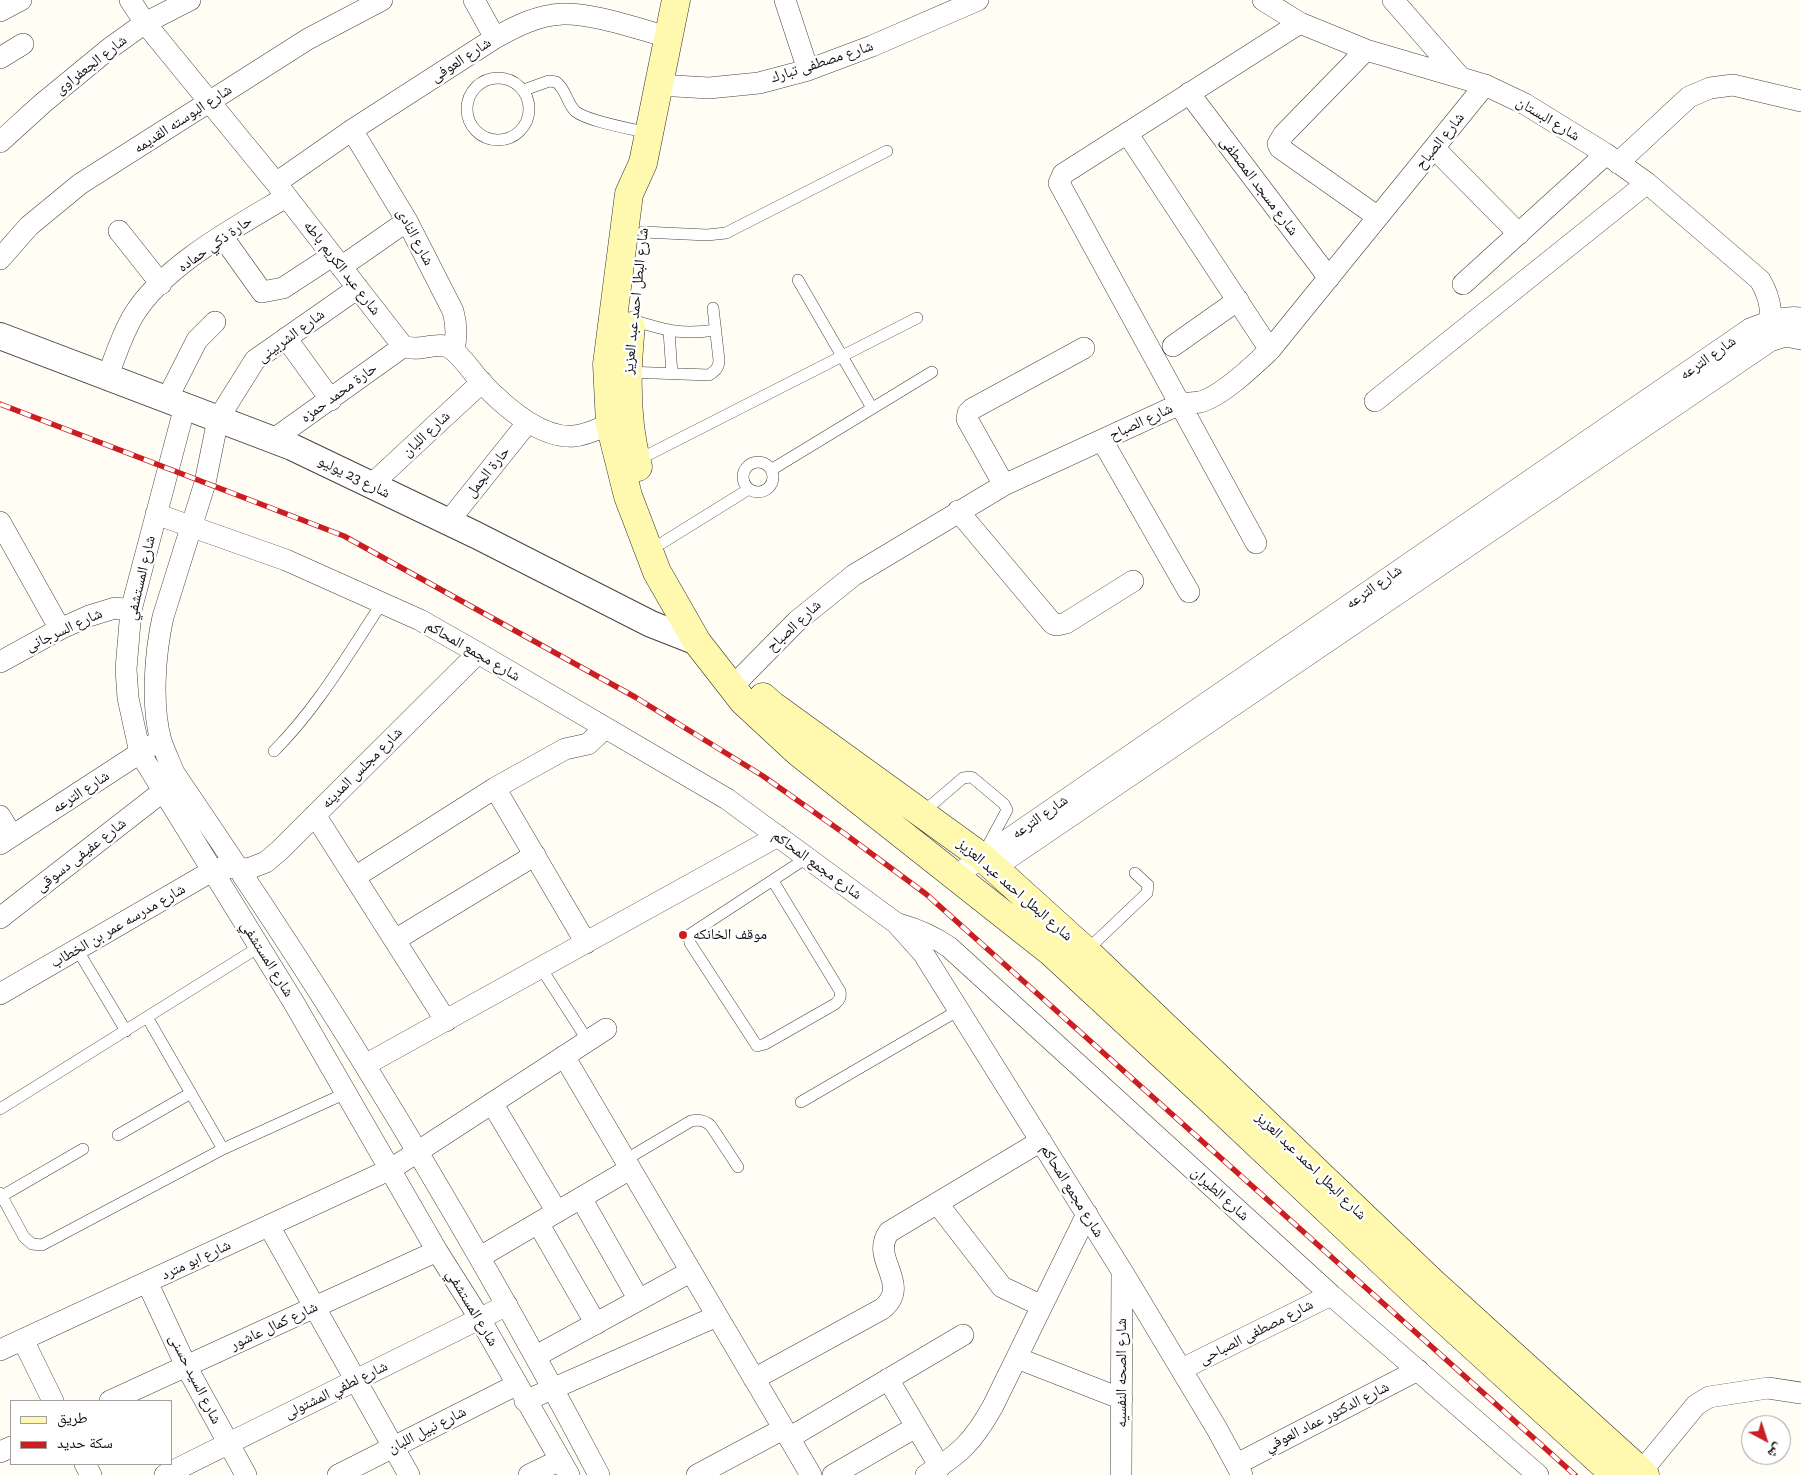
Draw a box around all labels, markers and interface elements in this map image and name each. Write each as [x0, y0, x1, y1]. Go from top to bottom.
street label: شارع الجعفراوى [51, 31, 131, 99]
street label: شارع العوفى [427, 34, 495, 86]
street label: شارع مصطفى تبارك [768, 37, 876, 87]
street label: شارع البوسته القديمه [131, 81, 235, 157]
street label: شارع البستان [1513, 93, 1583, 145]
street label: شارع الصباح [1412, 109, 1468, 173]
street label: شارع مسجد المصطفى [1216, 133, 1302, 239]
street label: شارع النادى [392, 205, 438, 269]
street label: حارة ذكي حماده [174, 212, 256, 276]
street label: شارع عبد الكريم باطه [299, 217, 385, 319]
street label: شارع البطل احمد عبد العزيز [619, 227, 653, 375]
street label: شارع الشربينى [254, 306, 328, 366]
street label: شارع الترعه [1676, 332, 1740, 384]
street label: حارة محمد حمزه [297, 359, 381, 427]
street label: شارع الصباح [1106, 399, 1176, 445]
street label: شارع اللبان [398, 407, 454, 461]
street label: حارة الجمل [462, 443, 514, 501]
street label: شارع 23 يوليو [315, 452, 393, 502]
street label: شارع المستشفي [123, 534, 159, 622]
street label: شارع الترعه [1342, 561, 1406, 613]
street label: شارع الصباح [763, 596, 825, 656]
street label: شارع السرجانى [23, 604, 105, 656]
street label: شارع مجمع المحاكم [422, 617, 524, 685]
street label: شارع مجلس المدينه [318, 724, 406, 812]
street label: شارع الترعه [49, 767, 113, 817]
street label: شارع الترعه [1008, 791, 1072, 843]
street label: شارع عفيفى دسوقى [32, 814, 130, 896]
street label: شارع مجمع المحاكم [769, 826, 865, 904]
street label: شارع البطل احمد عبد العزيز [954, 835, 1076, 945]
street label: شارع مدرسه عمر بن الخطاب [47, 880, 189, 972]
street label: شارع المستشفي [237, 918, 297, 1000]
place label: موقف الخانكه [693, 926, 767, 944]
marker: موقف الخانكه [677, 929, 689, 941]
street label: شارع البطل احمد عبد العزيز [1252, 1108, 1370, 1224]
street label: شارع مجمع المحاكم [1036, 1141, 1108, 1241]
street label: شارع الطيران [1187, 1163, 1253, 1225]
street label: شارع ابو مترد [158, 1236, 234, 1284]
street label: شارع المستشفي [442, 1266, 502, 1350]
street label: شارع مصطفى الصباحى [1196, 1295, 1316, 1369]
street label: شارع كمال عاشور [227, 1298, 321, 1354]
street label: شارع الصحه النفسيه [1113, 1318, 1131, 1428]
street label: شارع السيد حسنى [165, 1331, 225, 1427]
street label: شارع لطفي المشتولى [281, 1357, 391, 1423]
street label: شارع الدكتور عماد العوفي [1262, 1378, 1392, 1456]
legend [10, 1400, 172, 1465]
street label: شارع نبيل اللبان [385, 1403, 469, 1457]
text: طريق [57, 1409, 88, 1427]
north arrow [1741, 1415, 1791, 1465]
text: سكة حديد [57, 1434, 113, 1452]
text: ش [1764, 1440, 1786, 1462]

